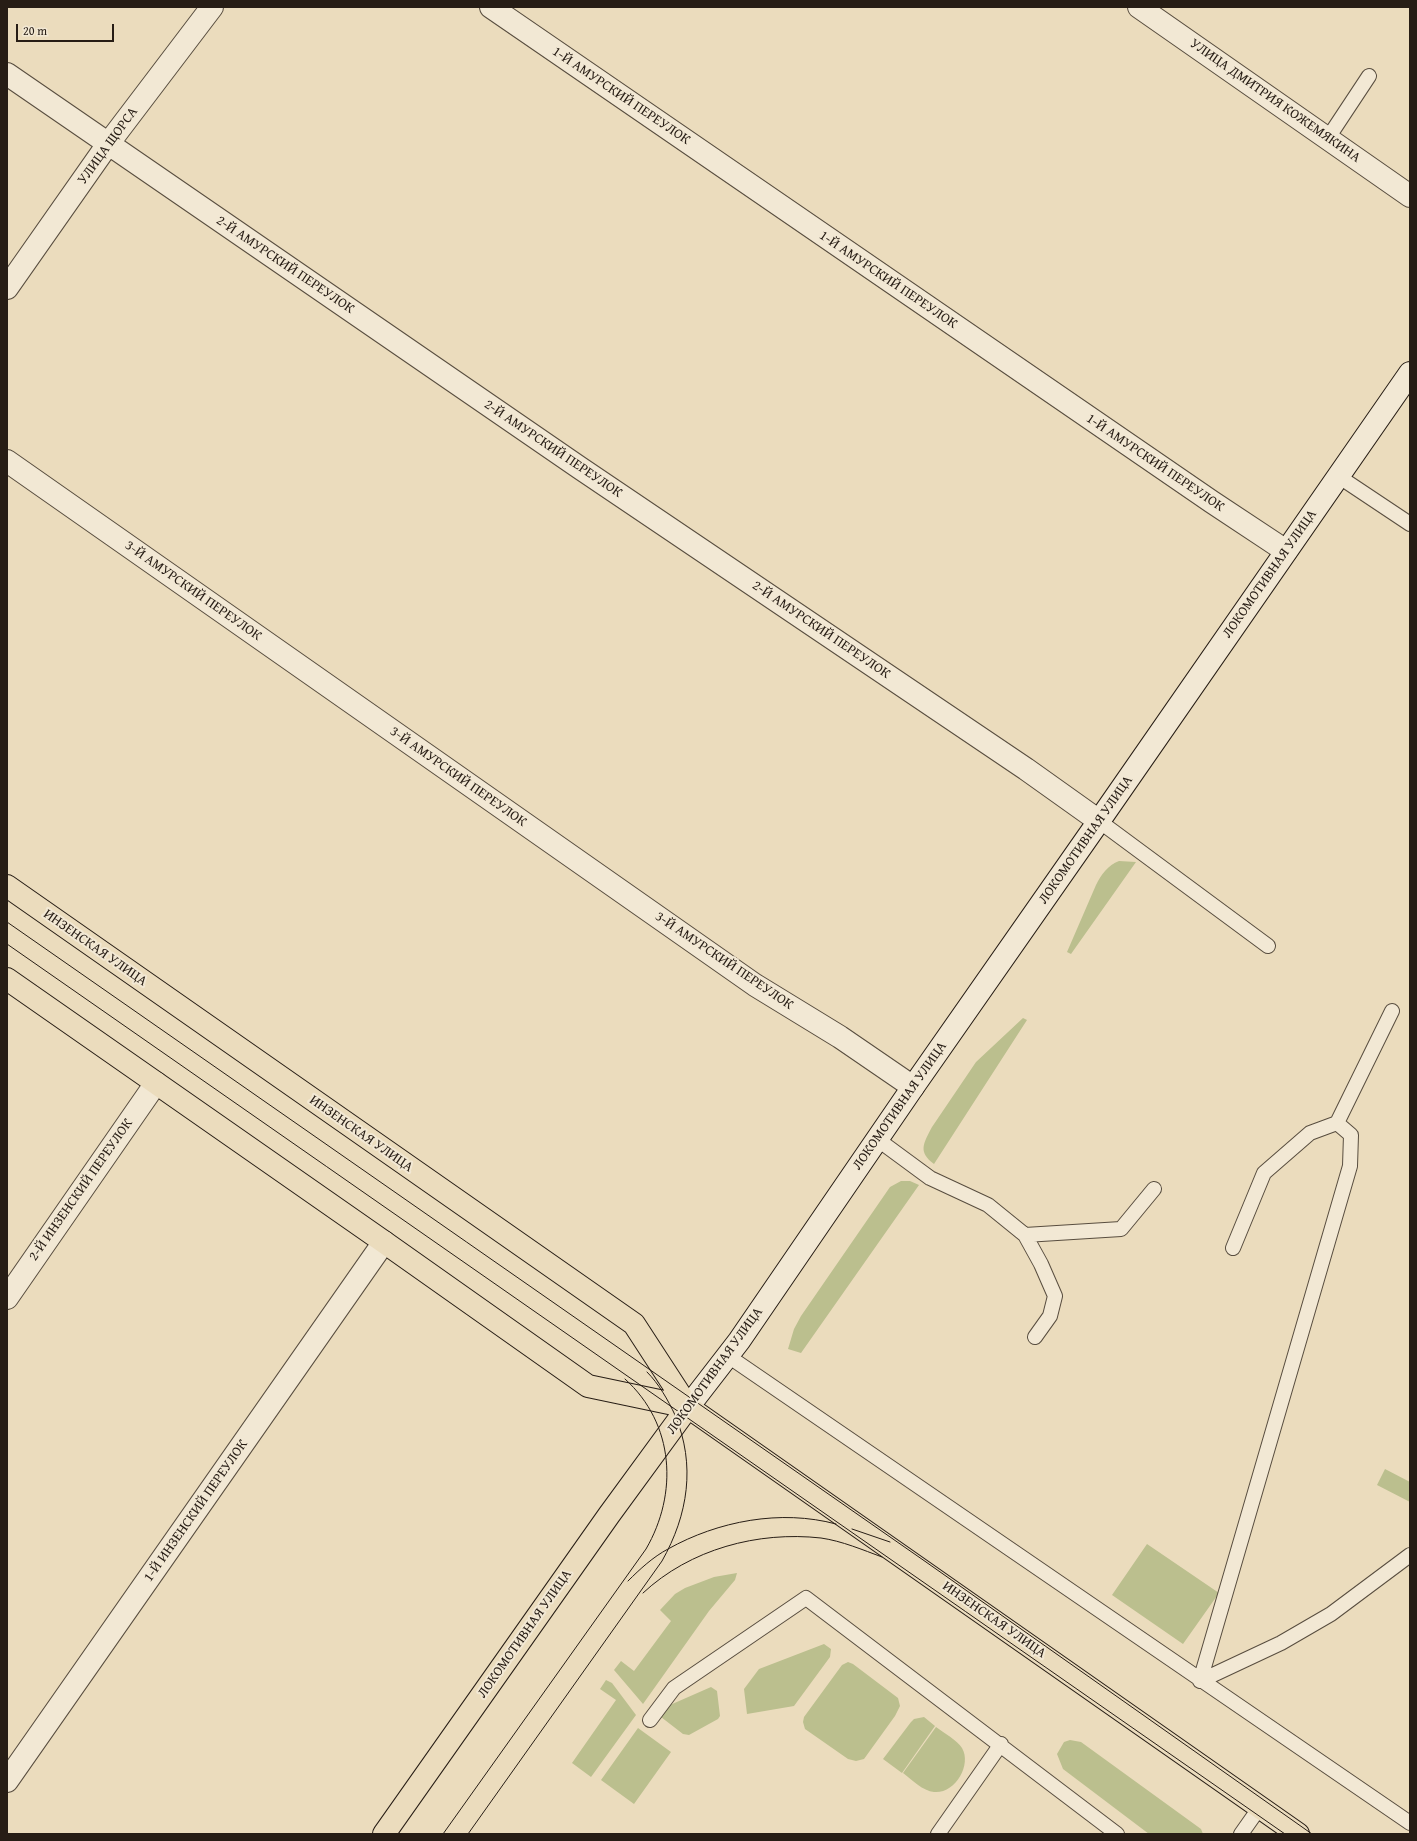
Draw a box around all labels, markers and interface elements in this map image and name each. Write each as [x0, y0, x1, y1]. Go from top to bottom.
scale bar [18, 16, 116, 42]
text: 20 m [23, 22, 47, 39]
street label: УЛИЦА ДМИТРИЯ КОЖЕМЯКИНА [1186, 35, 1364, 167]
street label: 1-Й АМУРСКИЙ ПЕРЕУЛОК [549, 43, 693, 149]
street label: УЛИЦА ЩОРСА [74, 104, 142, 188]
street label: 2-Й АМУРСКИЙ ПЕРЕУЛОК [213, 212, 357, 318]
street label: 1-Й АМУРСКИЙ ПЕРЕУЛОК [816, 227, 960, 333]
street label: 2-Й АМУРСКИЙ ПЕРЕУЛОК [481, 396, 625, 502]
street label: 1-Й АМУРСКИЙ ПЕРЕУЛОК [1083, 410, 1227, 516]
street label: ЛОКОМОТИВНАЯ УЛИЦА [1219, 507, 1321, 641]
street label: 3-Й АМУРСКИЙ ПЕРЕУЛОК [121, 537, 265, 645]
street label: 2-Й АМУРСКИЙ ПЕРЕУЛОК [749, 577, 893, 683]
street label: 3-Й АМУРСКИЙ ПЕРЕУЛОК [386, 723, 530, 831]
street label: ЛОКОМОТИВНАЯ УЛИЦА [1035, 773, 1137, 907]
street label: ИНЗЕНСКАЯ УЛИЦА [40, 906, 150, 990]
street label: 3-Й АМУРСКИЙ ПЕРЕУЛОК [652, 908, 796, 1014]
street label: ЛОКОМОТИВНАЯ УЛИЦА [849, 1039, 951, 1173]
street label: ИНЗЕНСКАЯ УЛИЦА [306, 1092, 416, 1176]
street label: 2-Й ИНЗЕНСКИЙ ПЕРЕУЛОК [25, 1116, 137, 1264]
street label: ЛОКОМОТИВНАЯ УЛИЦА [663, 1304, 767, 1438]
street label: 1-Й ИНЗЕНСКИЙ ПЕРЕУЛОК [140, 1437, 252, 1585]
street label: ЛОКОМОТИВНАЯ УЛИЦА [474, 1567, 576, 1701]
street label: ИНЗЕНСКАЯ УЛИЦА [939, 1578, 1049, 1662]

